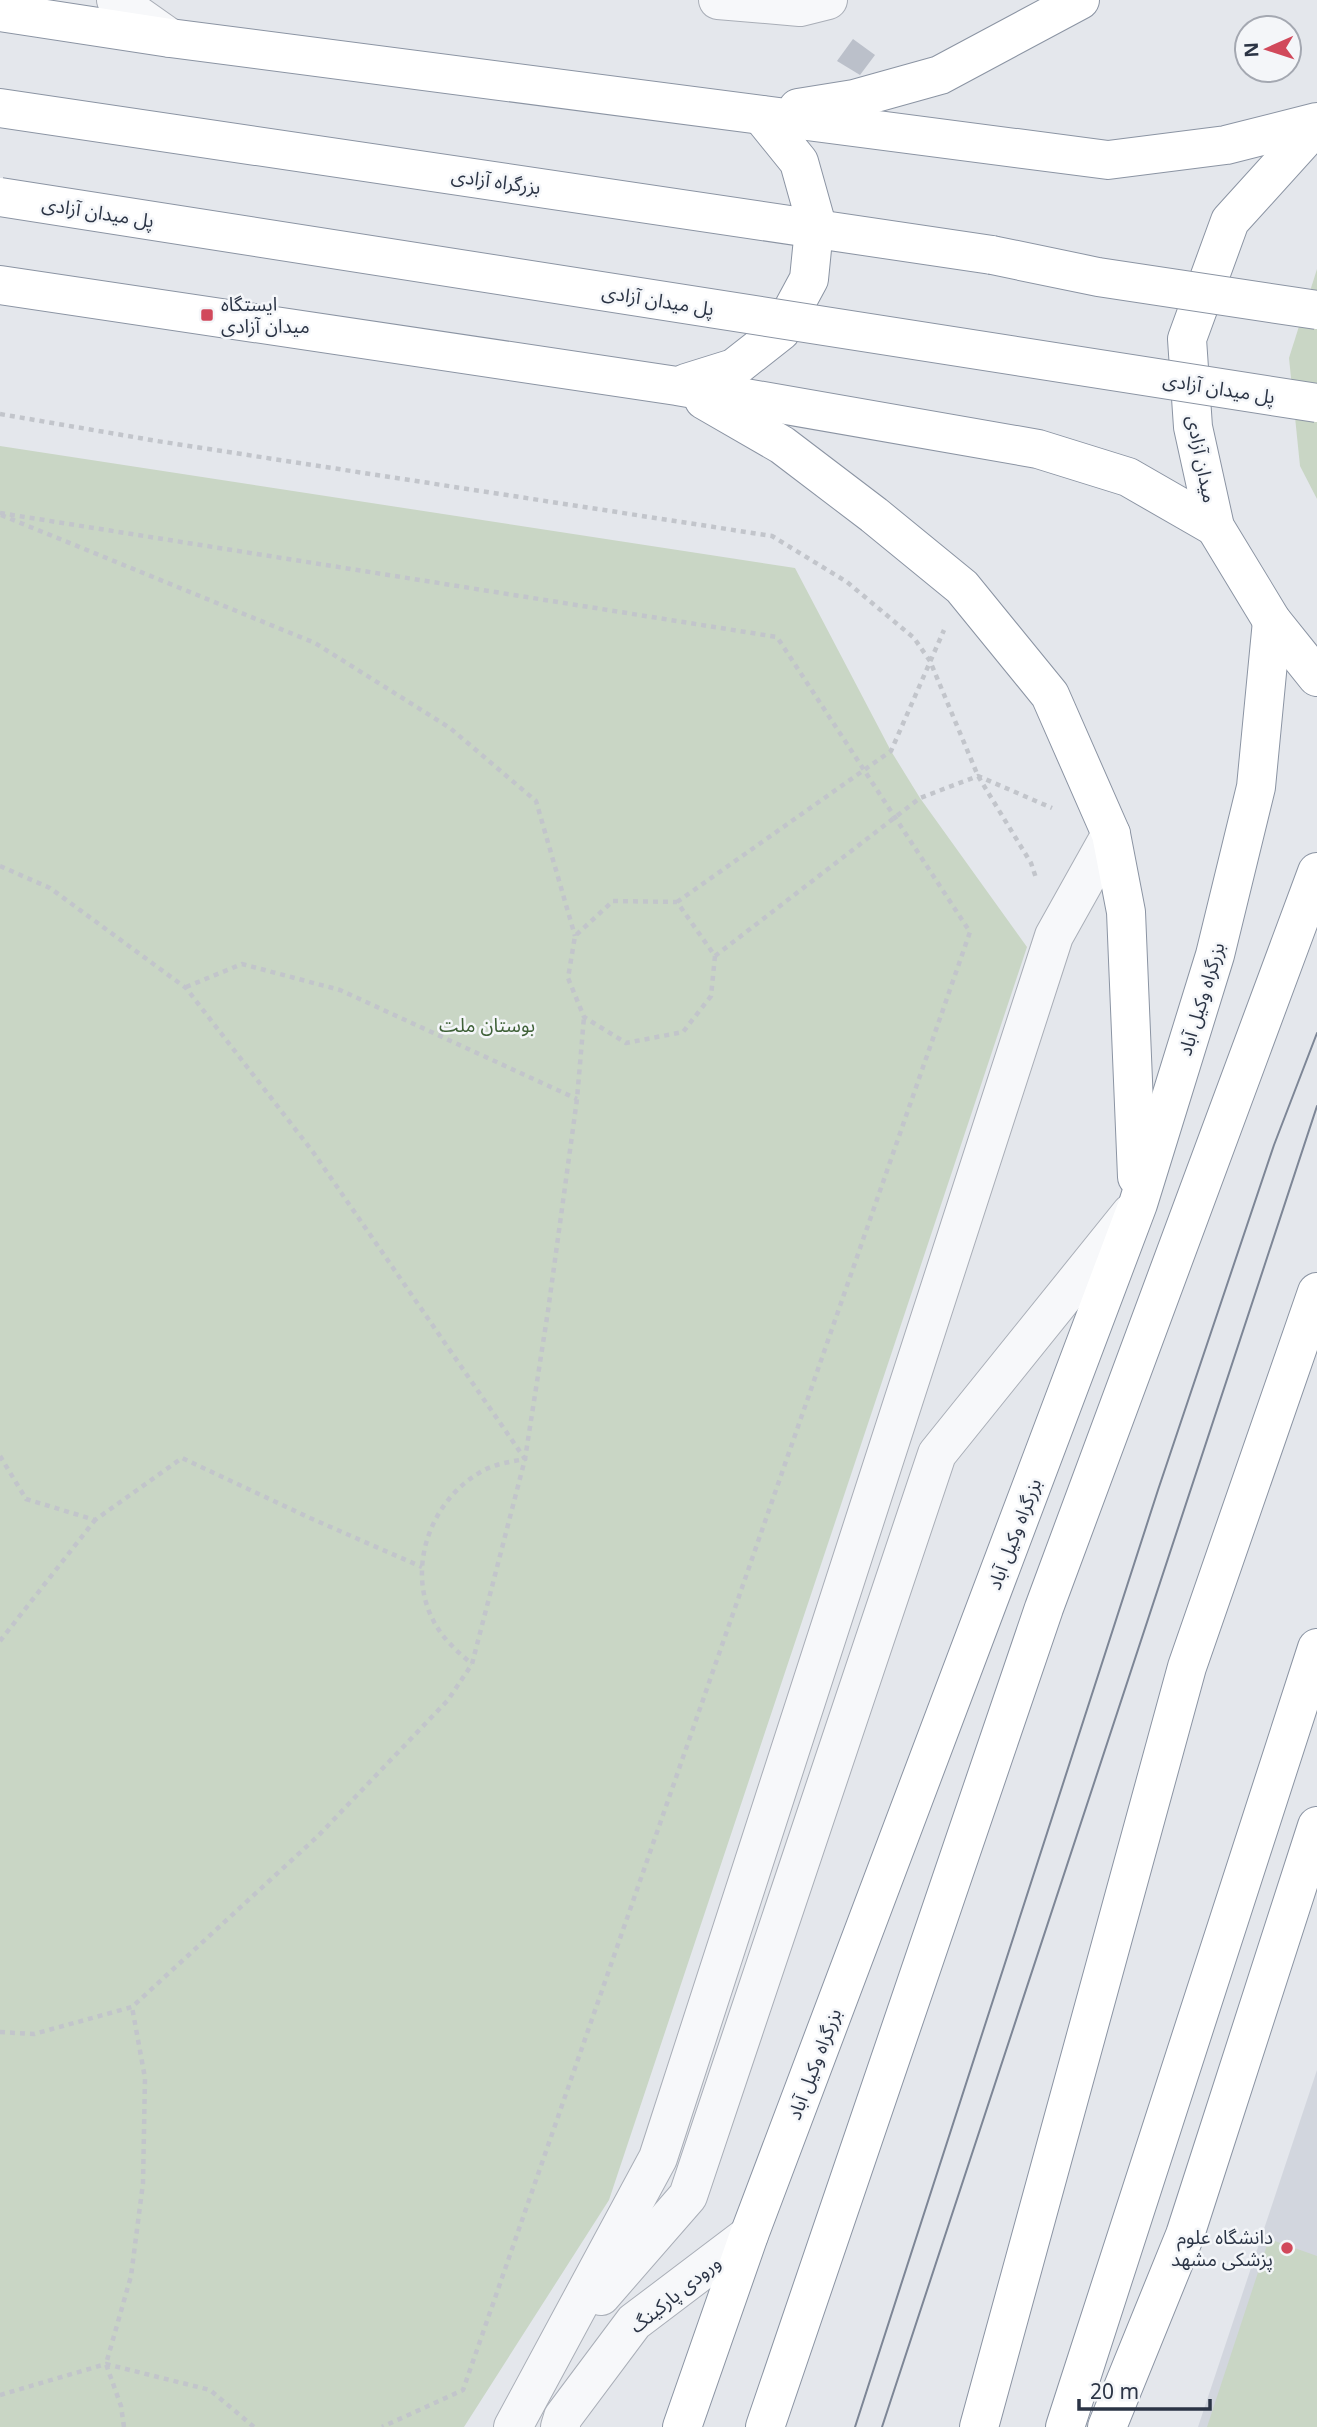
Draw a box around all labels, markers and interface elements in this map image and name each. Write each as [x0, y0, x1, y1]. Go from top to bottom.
north arrow [1233, 14, 1303, 84]
text: N [1238, 41, 1264, 58]
street label: بزرگراه آزادی [450, 162, 542, 200]
street label: پل میدان آزادی [40, 190, 156, 234]
street label: پل میدان آزادی [600, 278, 716, 322]
place label: ایستگاه میدان آزادی [221, 291, 310, 339]
marker: ایستگاه میدان آزادی [199, 307, 215, 323]
street label: پل میدان آزادی [1161, 366, 1277, 410]
street label: میدان آزادی [1181, 413, 1223, 505]
street label: بزرگراه وکیل آباد [1171, 939, 1231, 1059]
park label: بوستان ملت [439, 1012, 535, 1038]
street label: بزرگراه وکیل آباد [981, 1475, 1047, 1593]
street label: بزرگراه وکیل آباد [781, 2005, 847, 2123]
place label: دانشگاه علوم پزشکی مشهد [1171, 2224, 1273, 2272]
marker: دانشگاه علوم پزشکی مشهد [1279, 2240, 1295, 2256]
street label: ورودی پارکینگ [624, 2249, 726, 2339]
scale bar [1079, 2368, 1210, 2412]
text: 20 m [1090, 2377, 1139, 2405]

